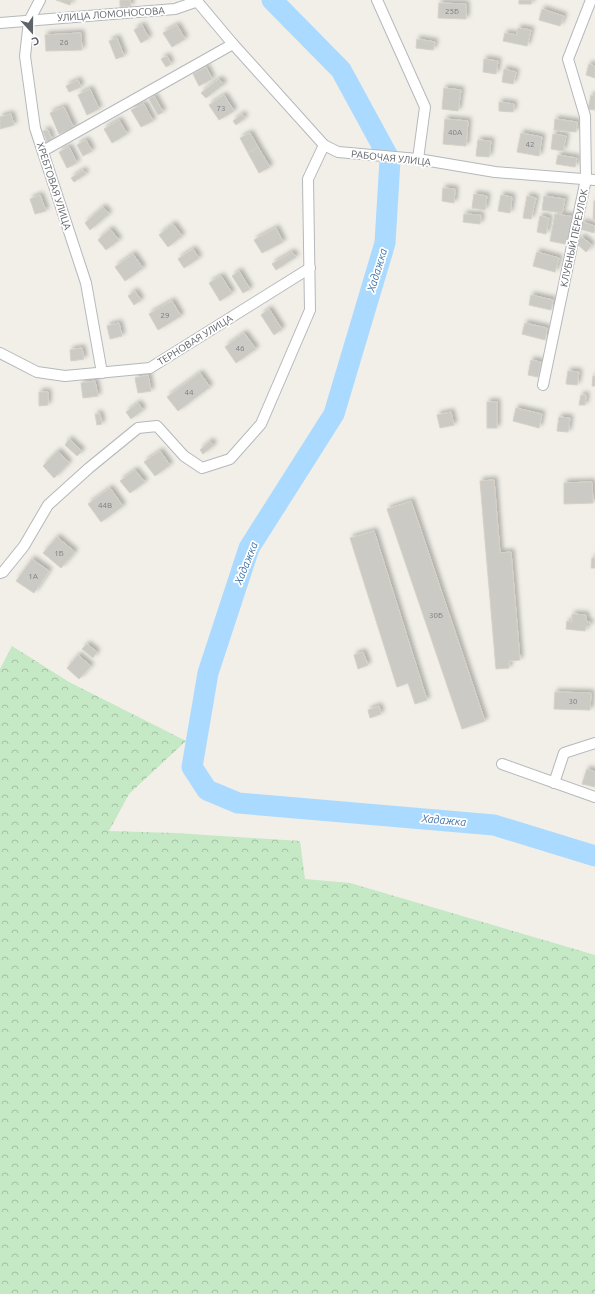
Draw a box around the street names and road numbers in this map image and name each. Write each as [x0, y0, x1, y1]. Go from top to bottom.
street label: УЛИЦА ЛОМОНОСОВА [57, 5, 166, 23]
street label: ХРЕБТОВАЯ УЛИЦА [35, 141, 74, 232]
street label: РАБОЧАЯ УЛИЦА [350, 148, 432, 168]
street label: КЛУБНЫЙ ПЕРЕУЛОК [558, 188, 590, 288]
street label: ТЕРНОВАЯ УЛИЦА [155, 312, 235, 368]

